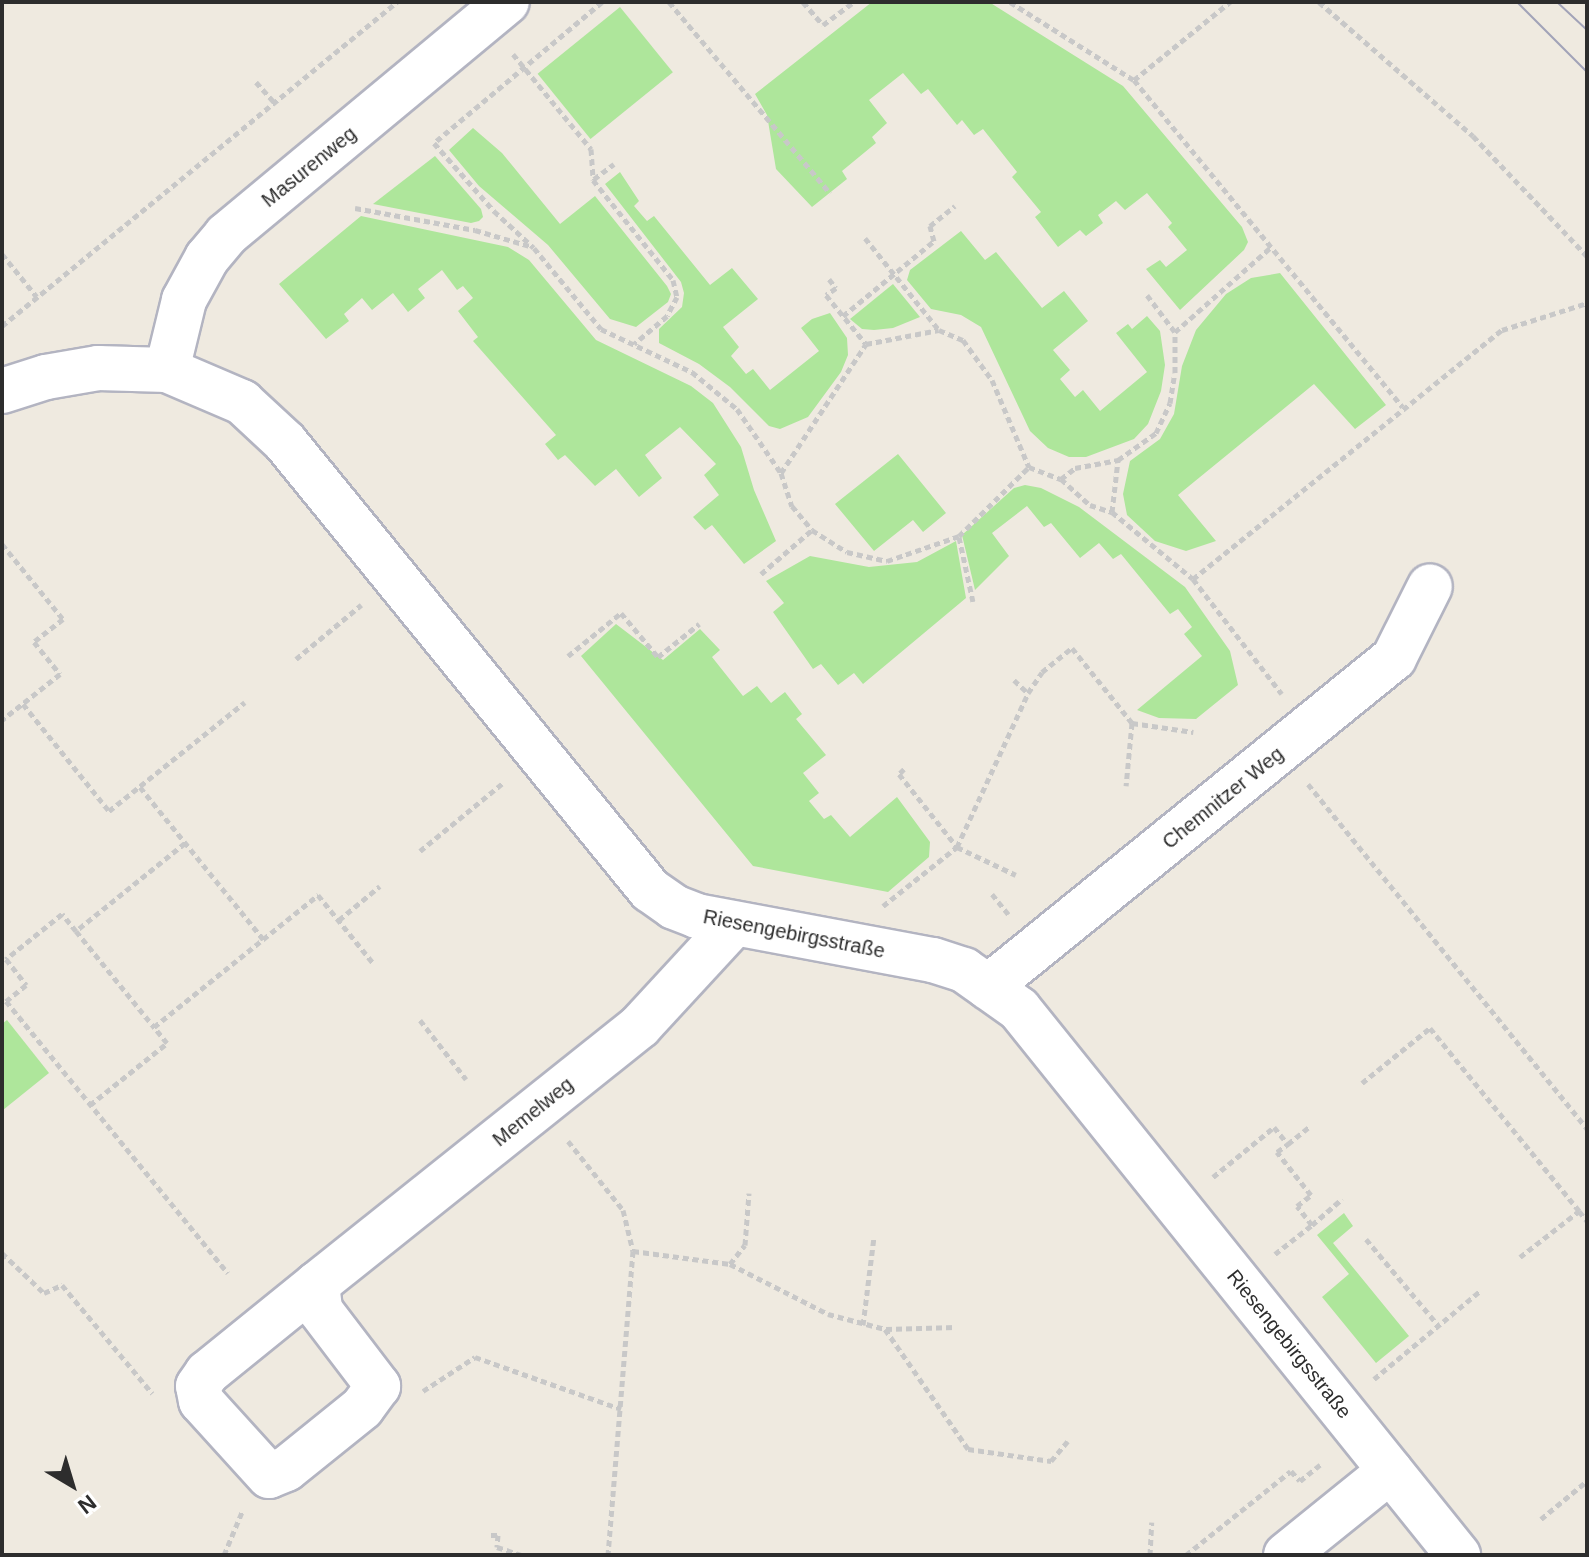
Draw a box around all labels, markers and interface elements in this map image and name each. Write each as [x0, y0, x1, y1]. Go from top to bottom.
street label: Masurenweg [257, 122, 361, 212]
street label: Chemnitzer Weg [1158, 742, 1288, 854]
street label: Riesengebirgsstraße [701, 905, 887, 963]
street label: Memelweg [488, 1072, 578, 1152]
street label: Riesengebirgsstraße [1222, 1265, 1356, 1423]
north arrow [32, 1445, 112, 1525]
text: N [73, 1490, 101, 1519]

